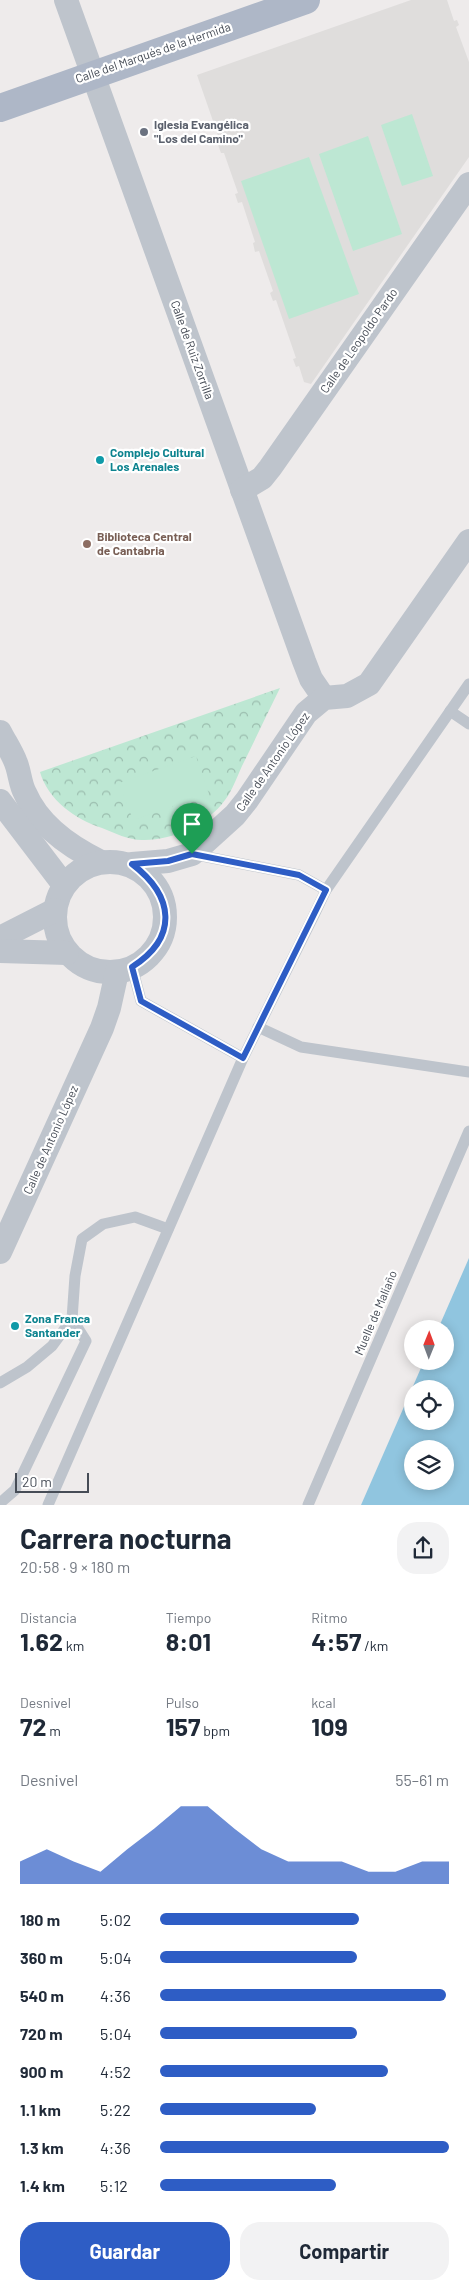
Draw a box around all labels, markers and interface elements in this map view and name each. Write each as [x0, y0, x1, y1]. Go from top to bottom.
street label: Calle del Marqués de la Hermida [73, 19, 232, 85]
place label: Iglesia Evangélica "Los del Camino" [154, 117, 249, 145]
marker: Iglesia Evangélica "Los del Camino" [138, 126, 150, 138]
street label: Calle de Leopoldo Pardo [317, 285, 400, 396]
street label: Calle de Ruiz Zorrilla [169, 298, 217, 401]
place label: Complejo Cultural Los Arenales [110, 445, 204, 473]
marker: Complejo Cultural Los Arenales [94, 454, 106, 466]
place label: Biblioteca Central de Cantabria [97, 529, 192, 557]
marker: Biblioteca Central de Cantabria [81, 538, 93, 550]
street label: Calle de Antonio López [233, 709, 312, 814]
pin [171, 803, 213, 854]
icon: arrive [178, 810, 206, 838]
street label: Calle de Antonio López [20, 1083, 80, 1196]
street label: Muelle de Maliaño [351, 1268, 399, 1357]
place label: Zona Franca Santander [25, 1311, 90, 1339]
marker: Zona Franca Santander [9, 1320, 21, 1332]
north arrow [404, 1320, 454, 1370]
map controls [404, 1320, 454, 1490]
button: locate [404, 1380, 454, 1430]
button: layers [404, 1440, 454, 1490]
scale bar [15, 1470, 89, 1493]
text: 20 m [22, 1473, 52, 1490]
text: Carrera nocturna [20, 1521, 232, 1555]
button: share [397, 1522, 449, 1574]
text: 20:58 · 9 × 180 m [20, 1557, 130, 1576]
text: Distancia [20, 1609, 77, 1626]
text: Tiempo [166, 1609, 211, 1626]
text: Ritmo [311, 1609, 348, 1626]
text: 1.62 [20, 1626, 63, 1656]
text: 8:01 [166, 1626, 211, 1656]
text: 4:57 [311, 1626, 361, 1656]
text: km [63, 1637, 84, 1654]
text: /km [361, 1637, 388, 1654]
text: Desnivel [20, 1694, 71, 1711]
text: Pulso [166, 1694, 199, 1711]
text: kcal [311, 1694, 336, 1711]
text: 72 [20, 1711, 46, 1741]
text: 157 [166, 1711, 200, 1741]
text: 109 [311, 1711, 348, 1741]
text: m [46, 1722, 61, 1739]
text: bpm [200, 1722, 230, 1739]
text: Desnivel [20, 1770, 78, 1789]
text: 55–61 m [395, 1770, 449, 1789]
text: 180 m [20, 1910, 60, 1929]
text: 5:02 [100, 1910, 131, 1929]
text: 360 m [20, 1948, 63, 1967]
text: 5:04 [100, 1948, 132, 1967]
text: 540 m [20, 1986, 64, 2005]
text: 4:36 [100, 1986, 131, 2005]
text: 720 m [20, 2024, 63, 2043]
text: 5:04 [100, 2024, 132, 2043]
text: 900 m [20, 2062, 63, 2081]
text: 4:52 [100, 2062, 131, 2081]
text: 1.1 km [20, 2100, 61, 2119]
text: 5:22 [100, 2100, 131, 2119]
text: 1.3 km [20, 2138, 64, 2157]
text: 4:36 [100, 2138, 131, 2157]
text: 1.4 km [20, 2176, 65, 2195]
text: 5:12 [100, 2176, 128, 2195]
button: Guardar [20, 2222, 230, 2280]
button: Compartir [240, 2222, 449, 2280]

